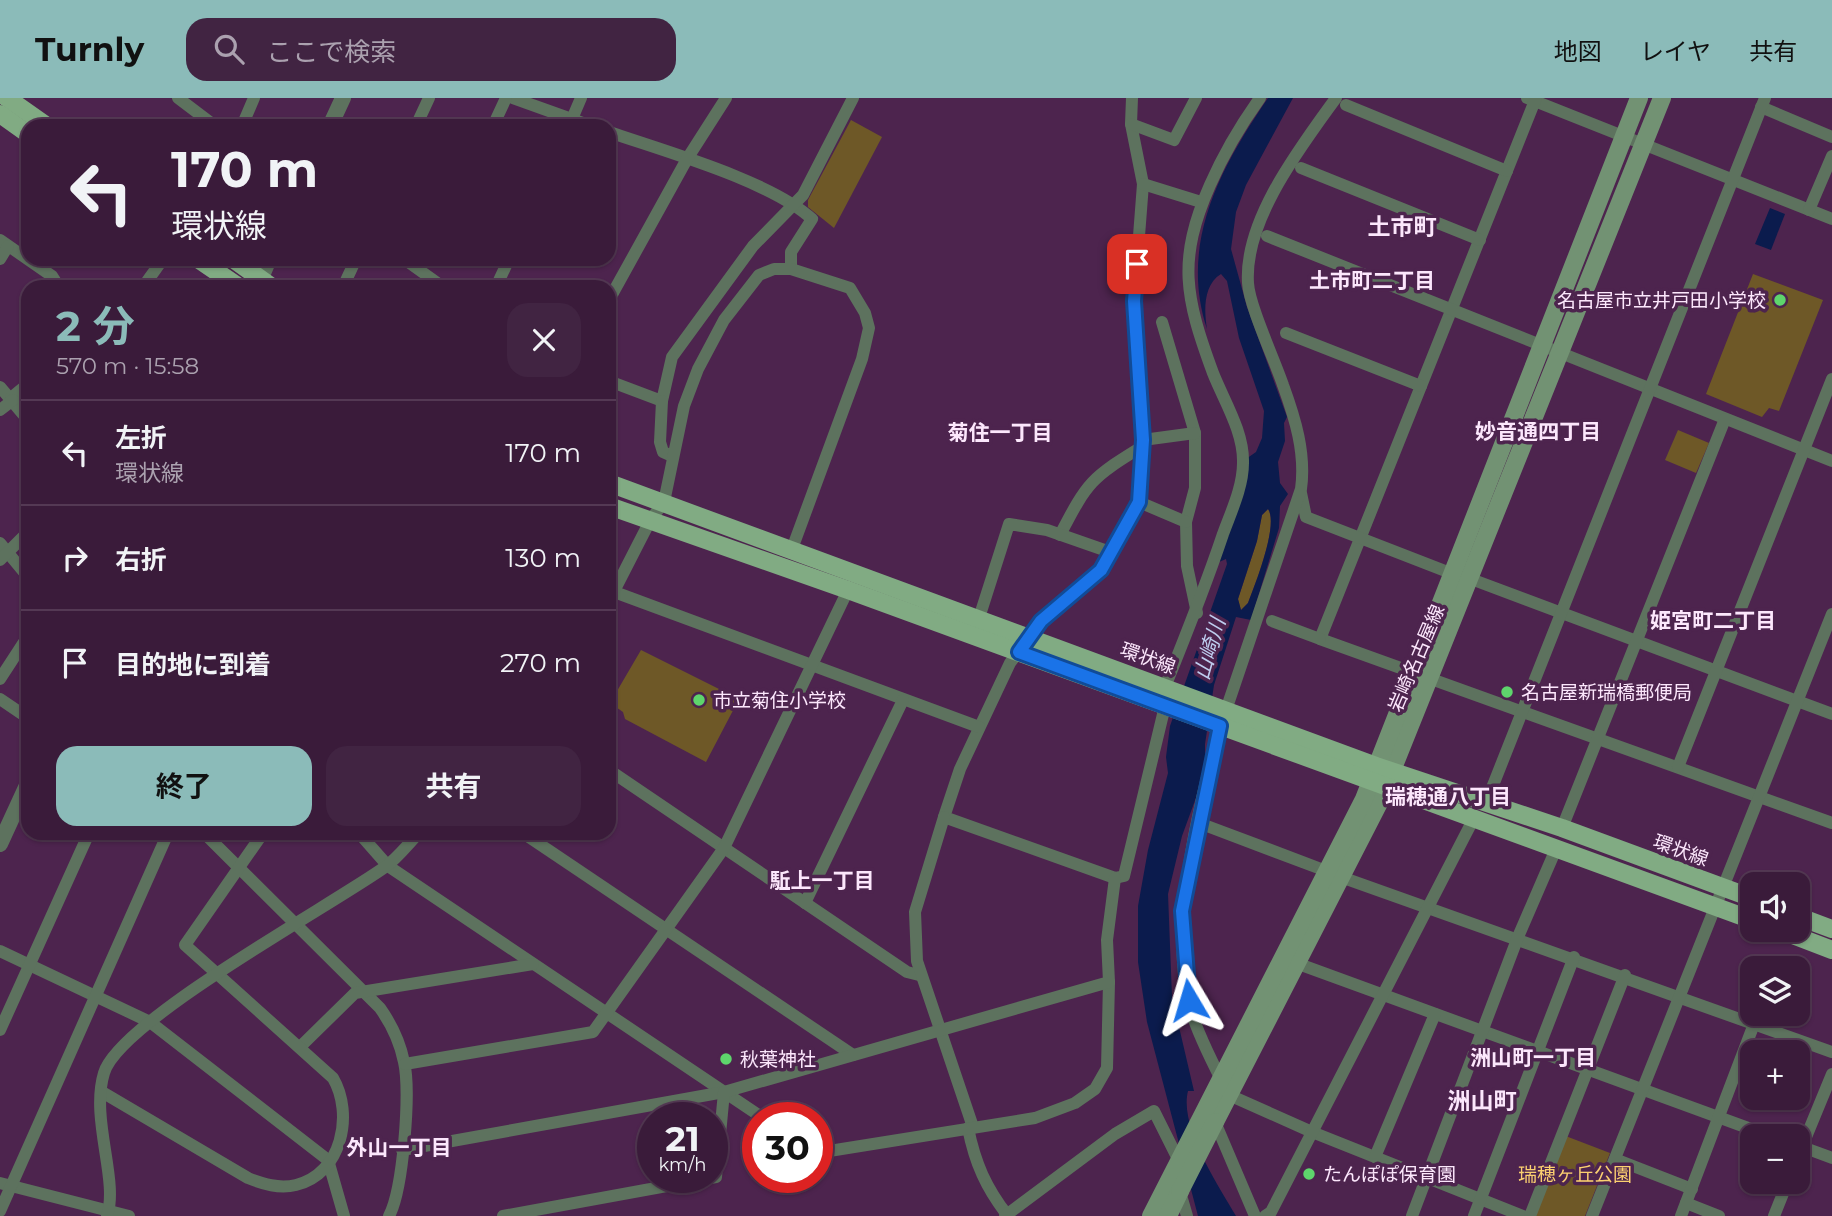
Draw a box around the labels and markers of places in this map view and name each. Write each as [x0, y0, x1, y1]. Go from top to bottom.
pin [1107, 234, 1167, 294]
place label: 名古屋市立井戸田小学校 [1557, 289, 1766, 312]
marker: 名古屋市立井戸田小学校 [1772, 292, 1788, 308]
place label: 名古屋新瑞橋郵便局 [1521, 681, 1692, 704]
marker: 名古屋新瑞橋郵便局 [1499, 684, 1515, 700]
place label: 市立菊住小学校 [713, 689, 846, 712]
marker: 市立菊住小学校 [691, 692, 707, 708]
place label: 秋葉神社 [740, 1048, 816, 1071]
marker: 秋葉神社 [718, 1051, 734, 1067]
place label: たんぽぽ保育園 [1323, 1163, 1456, 1186]
marker: たんぽぽ保育園 [1301, 1166, 1317, 1182]

